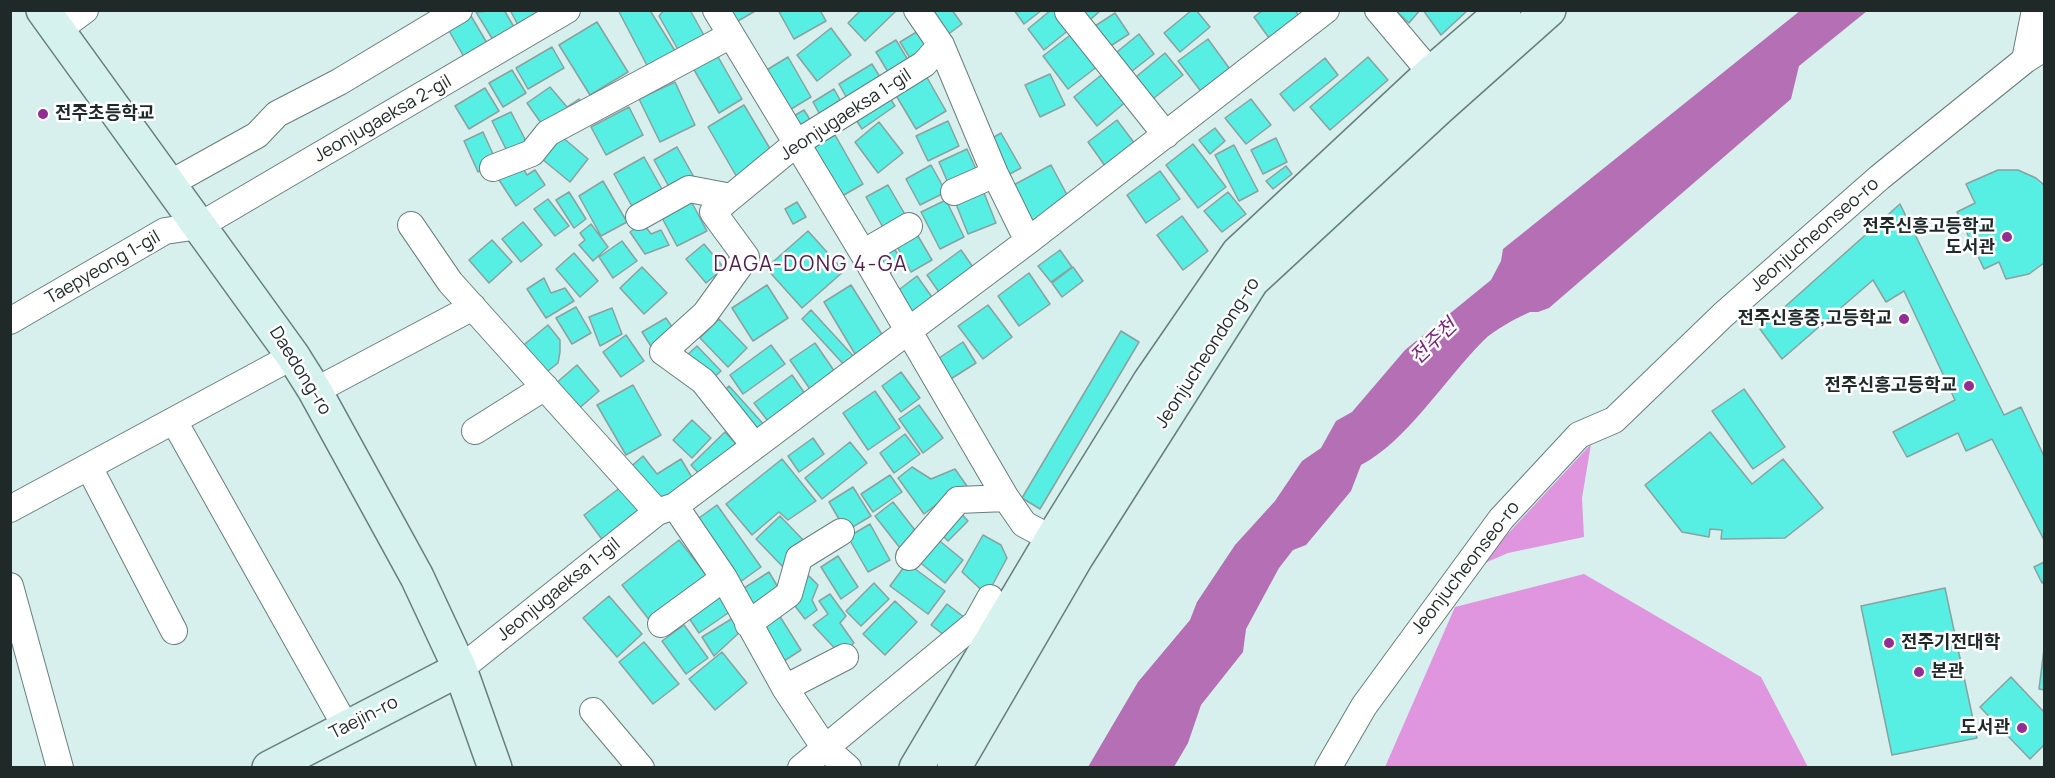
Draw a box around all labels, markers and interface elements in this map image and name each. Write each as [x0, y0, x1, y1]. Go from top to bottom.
street label: Jeonjugaeksa 1-gil [776, 65, 916, 165]
street label: Jeonjugaeksa 2-gil [310, 71, 456, 167]
place label: 전주초등학교 [55, 103, 154, 125]
marker: 전주초등학교 [36, 107, 50, 121]
street label: Jeonjucheonseo-ro [1746, 173, 1884, 297]
place label: 전주신흥고등학교 도서관 [1863, 216, 1995, 258]
street label: Taepyeong 1-gil [42, 226, 164, 310]
marker: 전주신흥고등학교 도서관 [2000, 230, 2014, 244]
district label: DAGA-DONG 4-GA [713, 252, 909, 278]
street label: Jeonjucheondong-ro [1151, 274, 1265, 432]
place label: 전주신흥중,고등학교 [1737, 308, 1892, 330]
marker: 전주신흥중,고등학교 [1897, 312, 1911, 326]
water label: 전주천 [1406, 314, 1462, 370]
street label: Daedong-ro [264, 323, 336, 419]
place label: 전주신흥고등학교 [1825, 375, 1957, 397]
marker: 전주신흥고등학교 [1962, 379, 1976, 393]
street label: Jeonjucheonseo-ro [1407, 497, 1525, 639]
street label: Jeonjugaeksa 1-gil [493, 534, 625, 646]
place label: 전주기전대학 [1901, 632, 2000, 654]
marker: 전주기전대학 [1882, 636, 1896, 650]
place label: 본관 [1931, 661, 1964, 683]
marker: 본관 [1912, 665, 1926, 679]
street label: Taejin-ro [326, 692, 402, 744]
place label: 도서관 [1960, 717, 2010, 739]
marker: 도서관 [2015, 721, 2029, 735]

